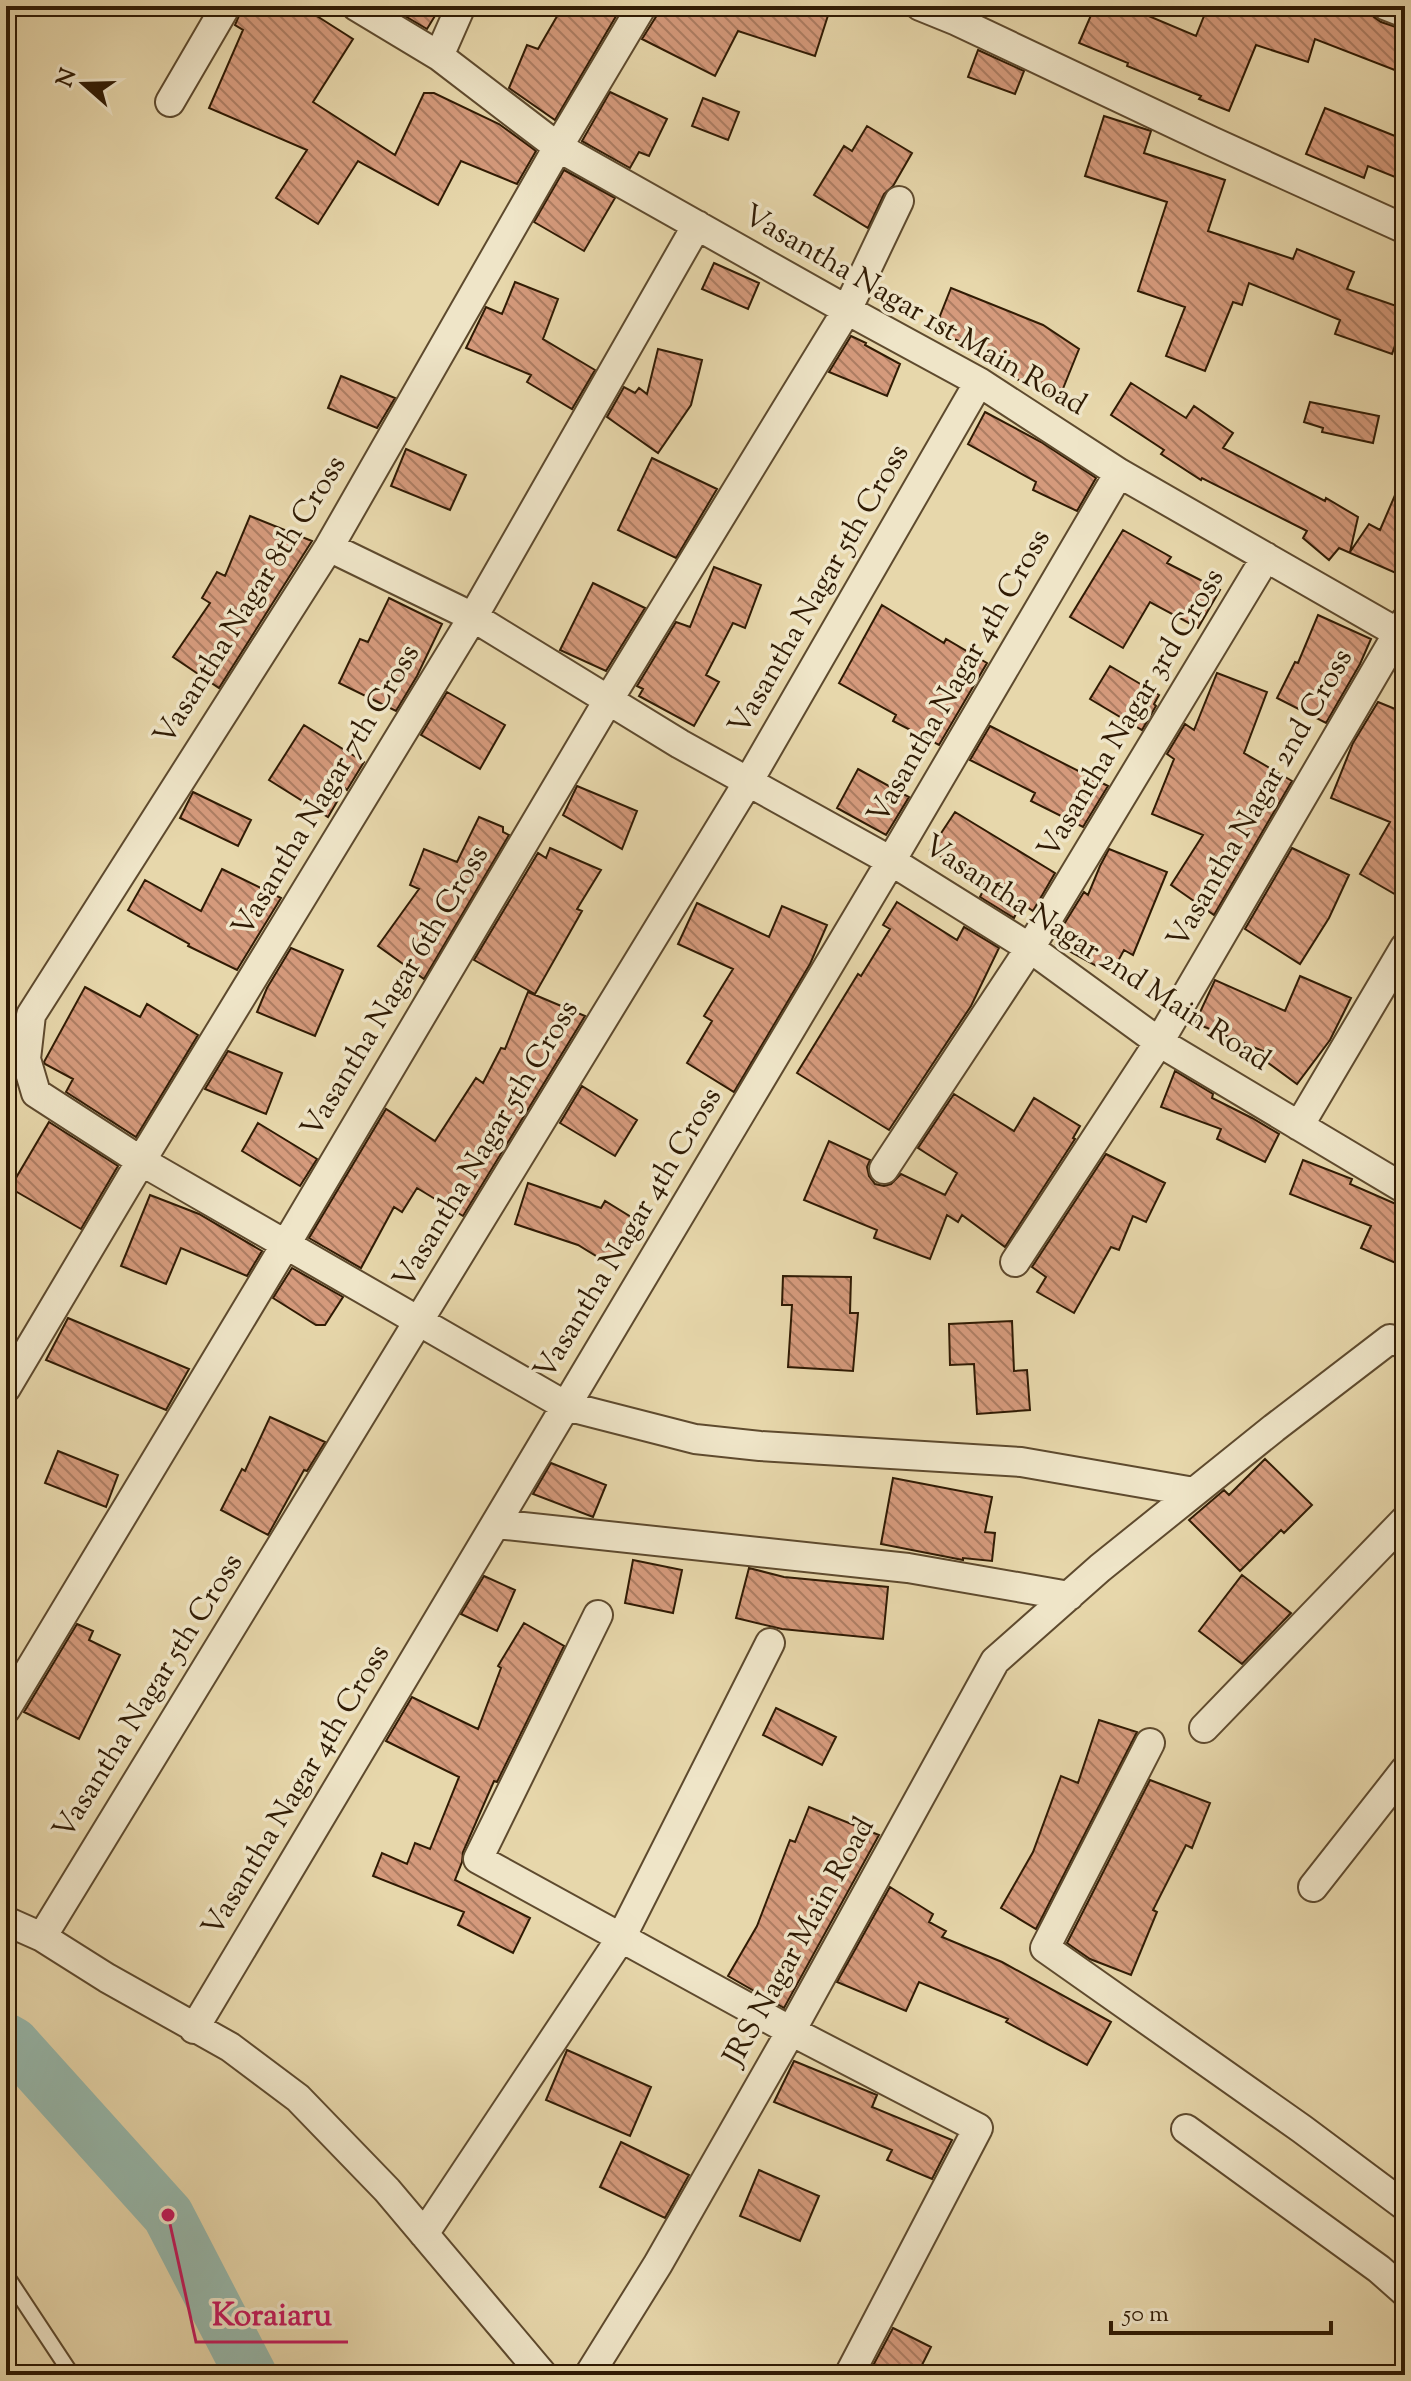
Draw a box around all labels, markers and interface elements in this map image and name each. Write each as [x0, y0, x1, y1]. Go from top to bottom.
north arrow [44, 44, 124, 124]
text: N [50, 64, 86, 92]
street label: Vasantha Nagar 1st Main Road [734, 195, 1094, 427]
street label: Vasantha Nagar 5th Cross [719, 436, 921, 744]
street label: Vasantha Nagar 8th Cross [144, 448, 358, 754]
street label: Vasantha Nagar 4th Cross [858, 521, 1062, 833]
street label: Vasantha Nagar 3rd Cross [1028, 561, 1236, 867]
street label: Vasantha Nagar 7th Cross [222, 637, 432, 945]
street label: Vasantha Nagar 2nd Cross [1157, 641, 1365, 957]
street label: Vasantha Nagar 2nd Main Road [914, 825, 1278, 1083]
street label: Vasantha Nagar 6th Cross [291, 838, 501, 1146]
street label: Vasantha Nagar 5th Cross [384, 993, 590, 1297]
street label: Vasantha Nagar 4th Cross [524, 1080, 734, 1388]
street label: Vasantha Nagar 5th Cross [43, 1546, 255, 1848]
street label: Vasantha Nagar 4th Cross [192, 1637, 402, 1945]
street label: JRS Nagar Main Road [713, 1810, 886, 2076]
scale bar [1111, 2285, 1331, 2335]
callout: Koraiaru [196, 2286, 348, 2342]
text: Koraiaru [212, 2294, 332, 2340]
text: 50 m [1121, 2298, 1169, 2332]

